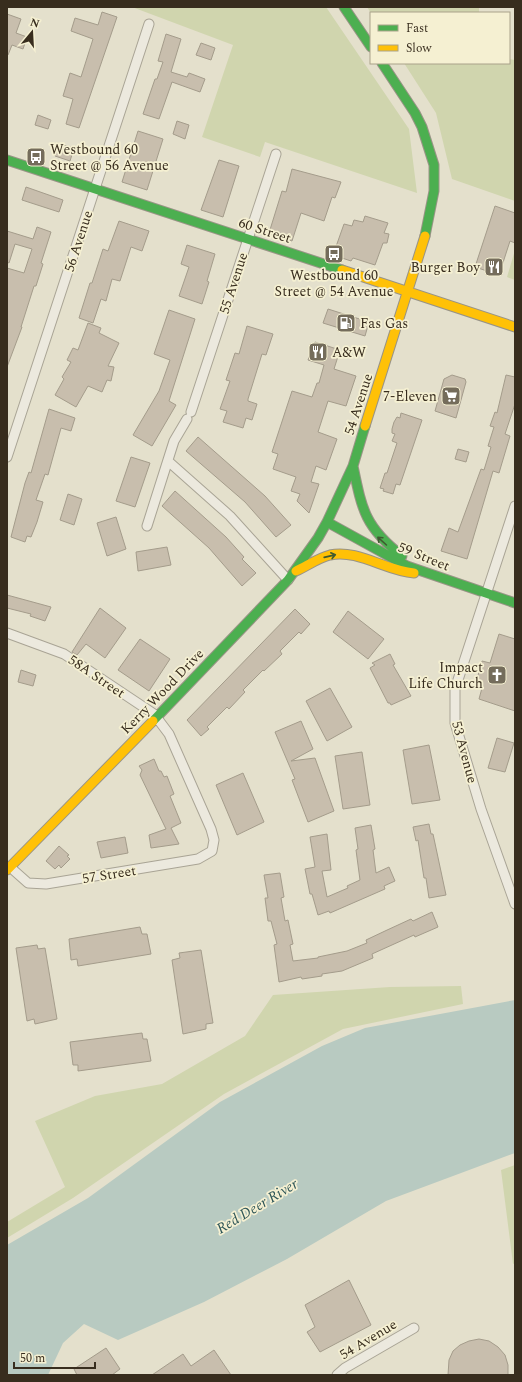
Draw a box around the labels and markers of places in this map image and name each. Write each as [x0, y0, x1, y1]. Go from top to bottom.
place label: Westbound 60 Street @ 56 Avenue [50, 139, 169, 176]
bus stop icon: Westbound 60 Street @ 56 Avenue [25, 146, 47, 168]
bus stop icon: Westbound 60 Street @ 54 Avenue [323, 243, 345, 265]
restaurant icon: Burger Boy [483, 256, 505, 278]
place label: Burger Boy [410, 257, 481, 278]
place label: Westbound 60 Street @ 54 Avenue [275, 265, 394, 302]
fuel station icon: Fas Gas [335, 312, 357, 334]
place label: Fas Gas [360, 313, 408, 334]
restaurant icon: A&W [307, 341, 329, 363]
place label: A&W [332, 342, 366, 363]
supermarket icon: 7-Eleven [440, 385, 462, 407]
place label: 7-Eleven [383, 386, 437, 407]
place label: Impact Life Church [408, 657, 483, 694]
church icon: Impact Life Church [486, 664, 508, 686]

